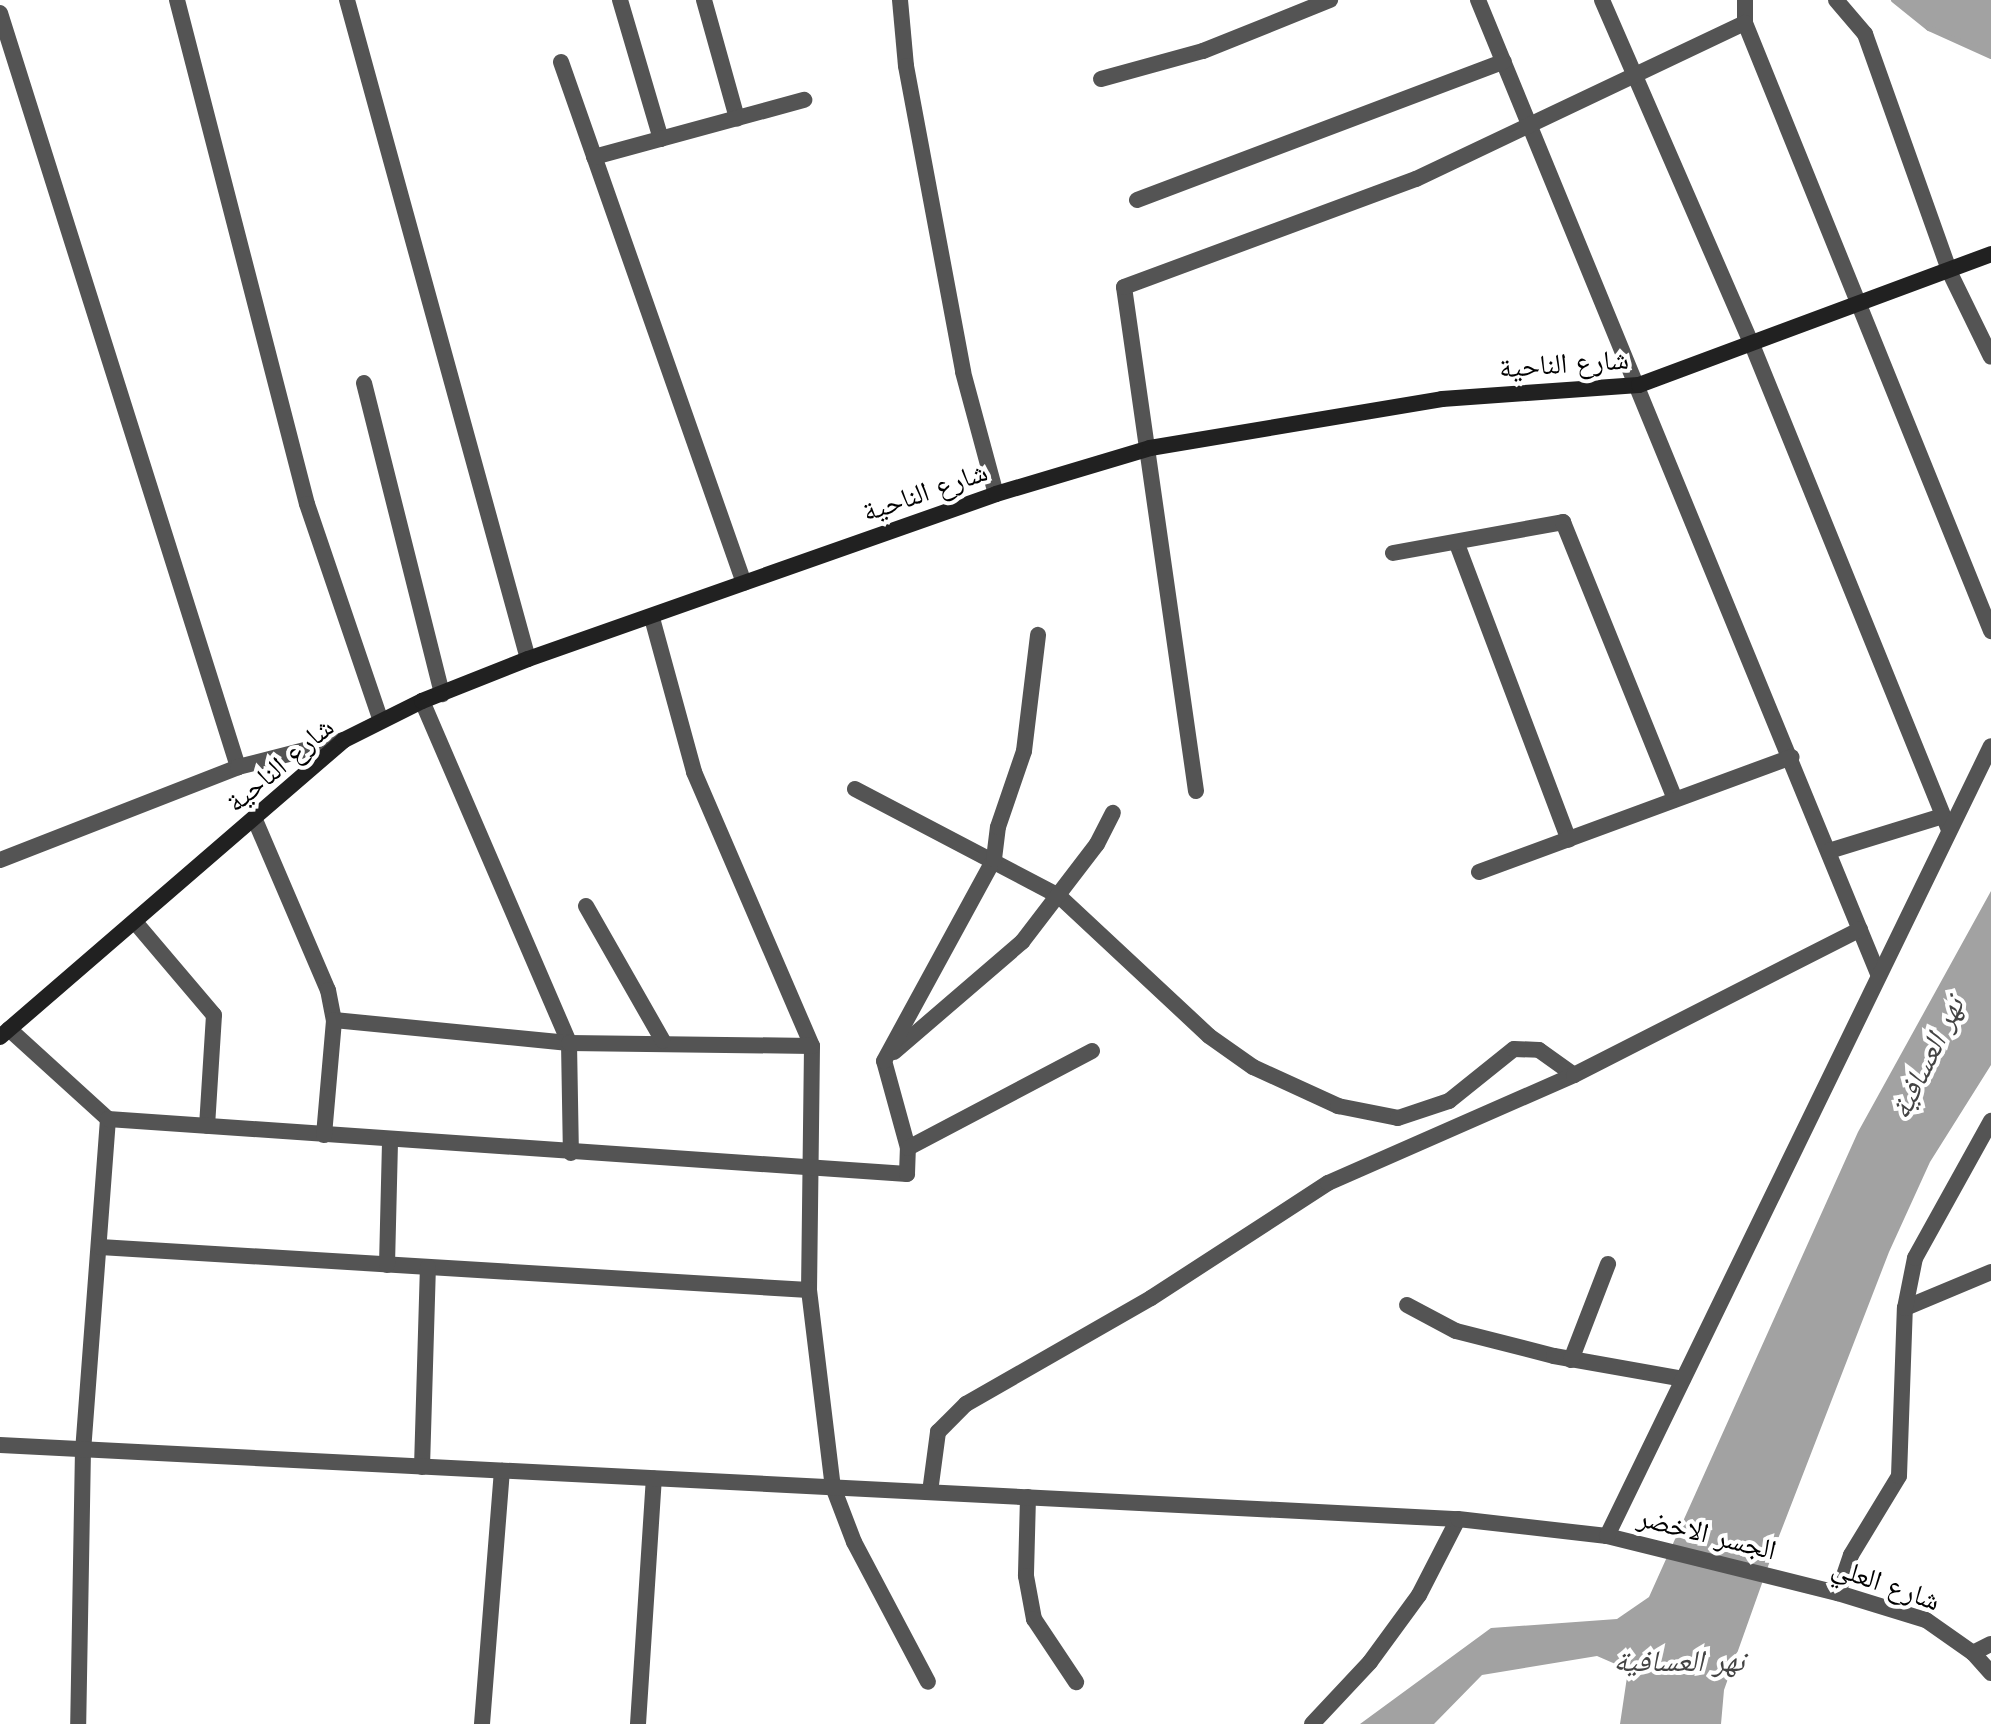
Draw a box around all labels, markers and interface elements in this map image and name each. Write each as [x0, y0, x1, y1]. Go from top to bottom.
street label: شارع الناحية [1498, 343, 1630, 385]
street label: شارع الناحية [858, 455, 992, 529]
street label: شارع الناحية [219, 710, 341, 820]
water label: نهر العسافية [1882, 991, 1972, 1125]
street label: الجسر الاخضر [1634, 1501, 1780, 1567]
street label: شارع العلي [1828, 1550, 1944, 1618]
water label: نهر العسافية [1613, 1643, 1745, 1679]

